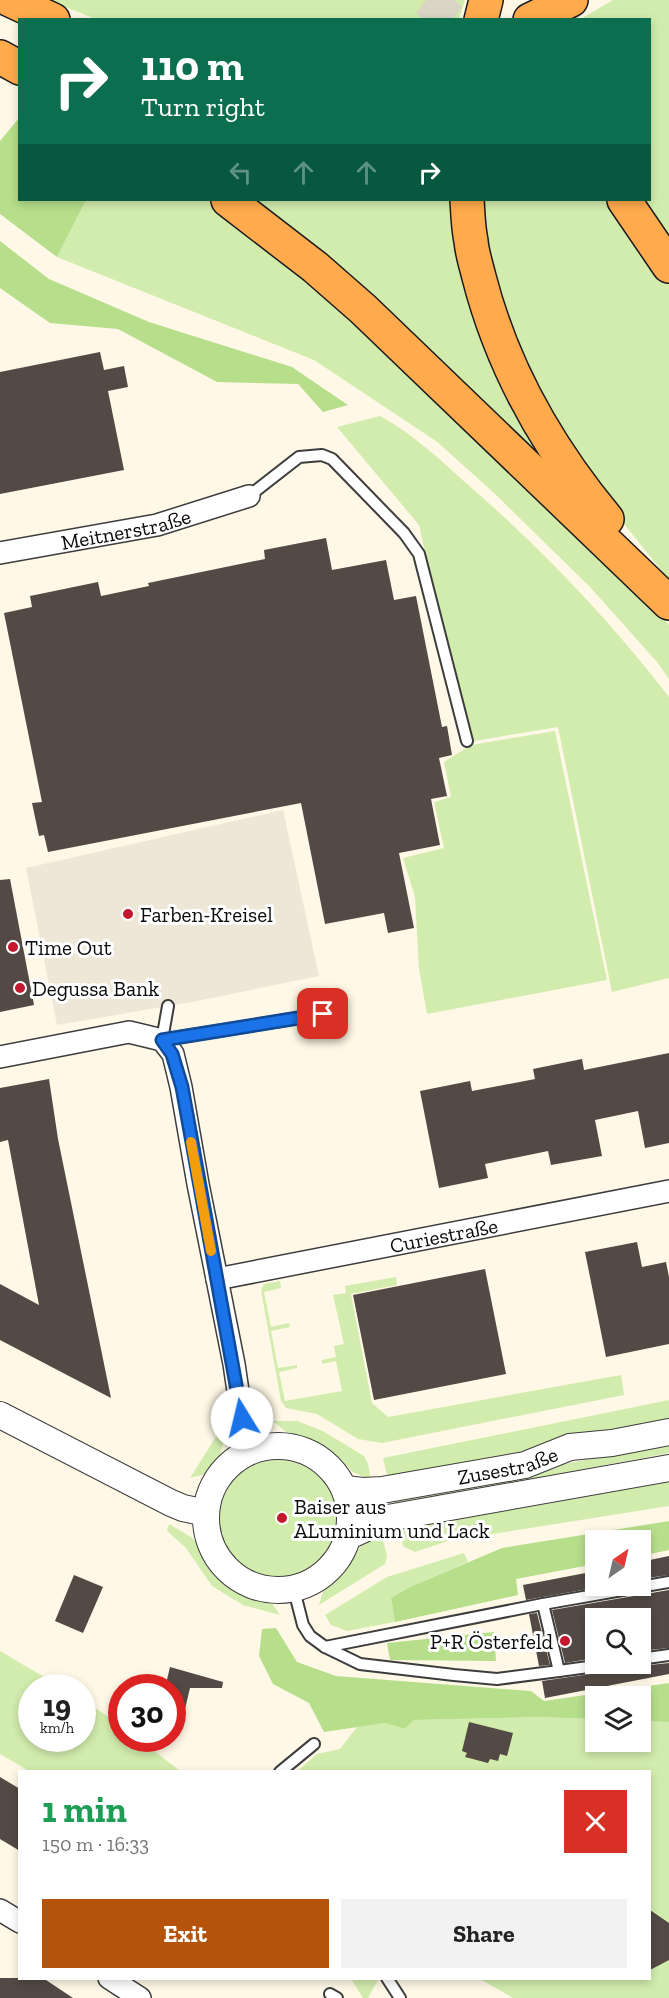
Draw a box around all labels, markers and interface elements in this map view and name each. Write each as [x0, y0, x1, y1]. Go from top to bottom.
text: 110 m [141, 40, 244, 91]
icon: right [42, 42, 120, 120]
text: Turn right [141, 91, 265, 123]
icon: left [224, 156, 257, 189]
icon: ahead [287, 156, 320, 189]
icon: ahead [350, 156, 383, 189]
icon: right [413, 156, 446, 189]
street label: Meitnerstraße [59, 503, 194, 554]
place label: Farben-Kreisel [140, 902, 273, 927]
marker: Farben-Kreisel [121, 907, 135, 921]
place label: Time Out [25, 935, 112, 960]
marker: Time Out [6, 940, 20, 954]
place label: Degussa Bank [32, 976, 159, 1001]
marker: Degussa Bank [13, 981, 27, 995]
pin [297, 988, 348, 1039]
icon: arrive [306, 997, 339, 1030]
street label: Curiestraße [388, 1212, 500, 1258]
position arrow [210, 1386, 274, 1450]
street label: Zusestraße [455, 1441, 561, 1489]
place label: Baiser aus ALuminium und Lack [294, 1494, 490, 1543]
marker: Baiser aus ALuminium und Lack [275, 1511, 289, 1525]
north arrow [585, 1530, 651, 1596]
map controls [585, 1530, 651, 1752]
button: search [585, 1608, 651, 1674]
place label: P+R Österfeld [430, 1629, 553, 1654]
marker: P+R Österfeld [558, 1634, 572, 1648]
speed limit sign: 30 [108, 1674, 186, 1752]
button: layers [585, 1686, 651, 1752]
text: 19 [43, 1688, 71, 1724]
text: km/h [40, 1719, 74, 1737]
text: 1 min [42, 1788, 127, 1831]
button: close [564, 1790, 627, 1853]
text: 150 m · 16:33 [42, 1832, 149, 1856]
button: Exit [42, 1899, 329, 1968]
button: Share [341, 1899, 627, 1968]

